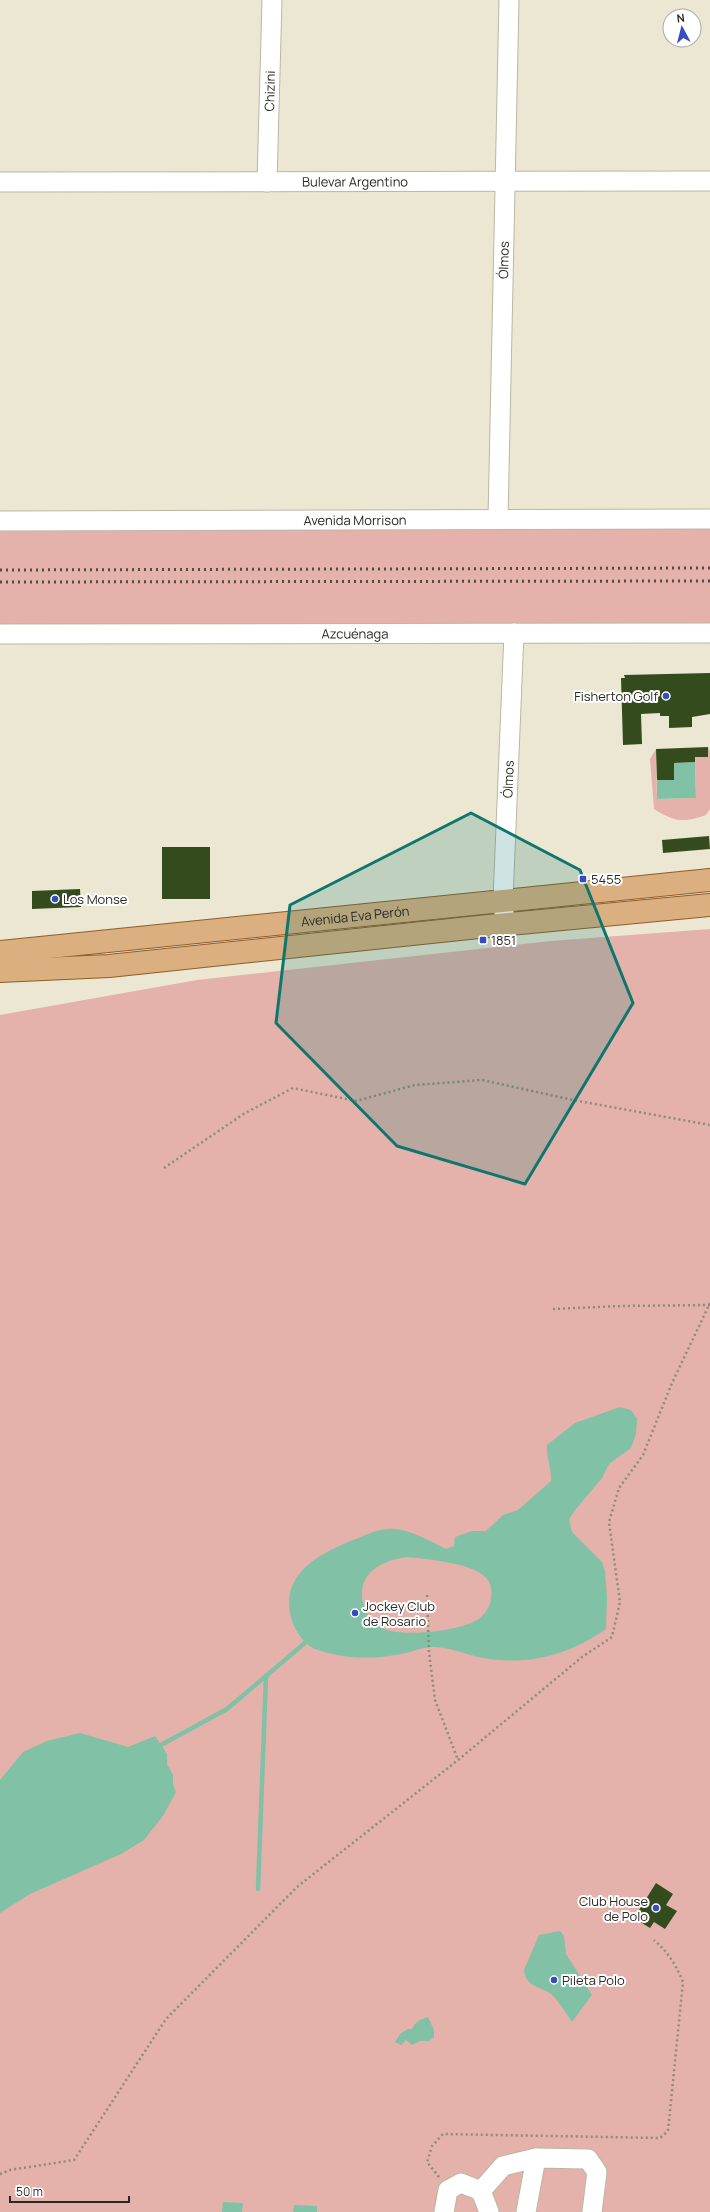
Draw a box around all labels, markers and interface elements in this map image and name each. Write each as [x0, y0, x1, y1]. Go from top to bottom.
north arrow [662, 8, 702, 48]
text: N [676, 10, 686, 26]
street label: Chizini [260, 70, 279, 112]
street label: Bulevar Argentino [302, 172, 408, 191]
street label: Ólmos [494, 241, 513, 279]
street label: Avenida Morrison [303, 511, 407, 529]
street label: Azcuénaga [322, 624, 388, 643]
place label: Fisherton Golf [574, 687, 658, 705]
marker: Fisherton Golf [661, 691, 671, 701]
street label: Ólmos [498, 760, 518, 798]
place label: 5455 [591, 870, 621, 888]
marker: 5455 [578, 874, 588, 884]
place label: Los Monse [63, 890, 128, 908]
marker: Los Monse [50, 894, 60, 904]
street label: Avenida Eva Perón [300, 902, 410, 930]
place label: 1851 [491, 931, 516, 949]
marker: 1851 [478, 935, 488, 945]
place label: Jockey Club de Rosario [363, 1597, 435, 1630]
marker: Jockey Club de Rosario [350, 1608, 360, 1618]
place label: Club House de Polo [579, 1892, 648, 1925]
marker: Club House de Polo [651, 1903, 661, 1913]
place label: Pileta Polo [562, 1971, 625, 1989]
marker: Pileta Polo [549, 1975, 559, 1985]
scale bar [10, 2178, 129, 2204]
text: 50 m [16, 2183, 43, 2200]

